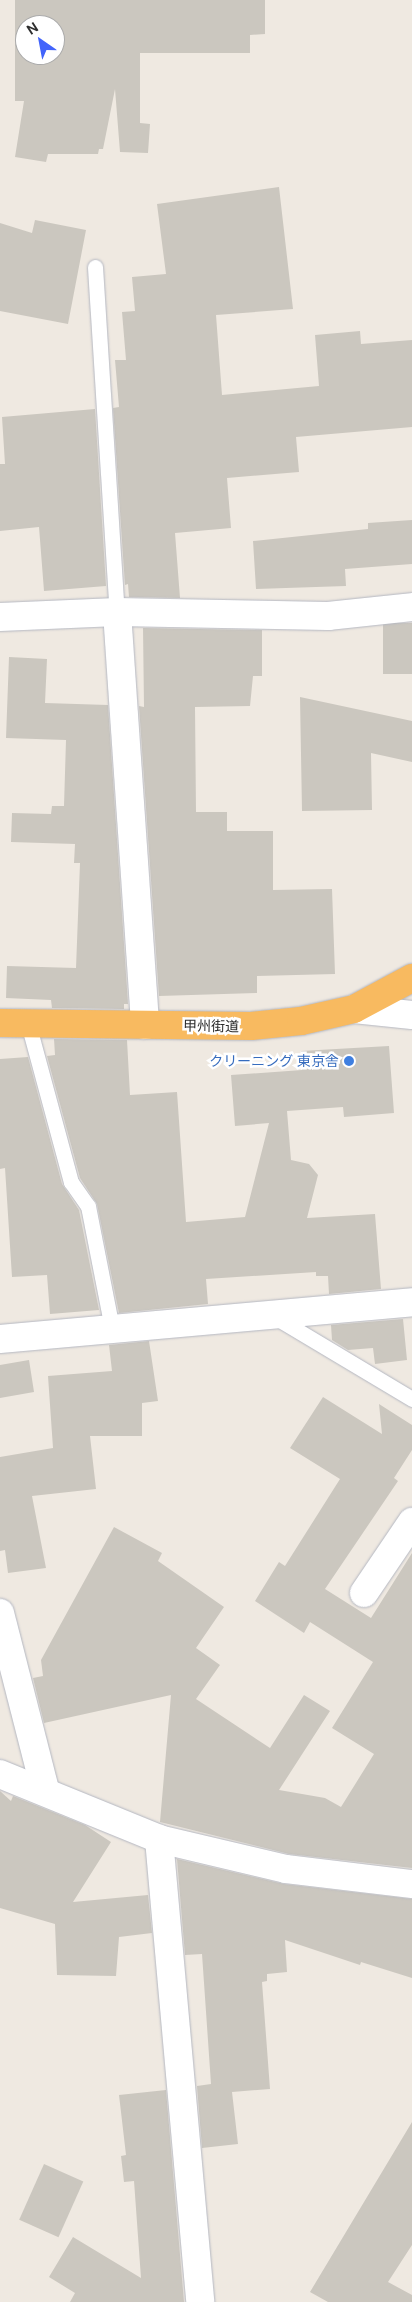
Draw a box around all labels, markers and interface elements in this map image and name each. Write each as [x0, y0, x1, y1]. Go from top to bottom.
north arrow [15, 15, 65, 65]
text: N [23, 18, 42, 39]
street label: 甲州街道 [183, 1017, 239, 1035]
place label: クリーニング 東京舎 [209, 1053, 339, 1069]
marker: クリーニング 東京舎 [343, 1055, 355, 1067]

